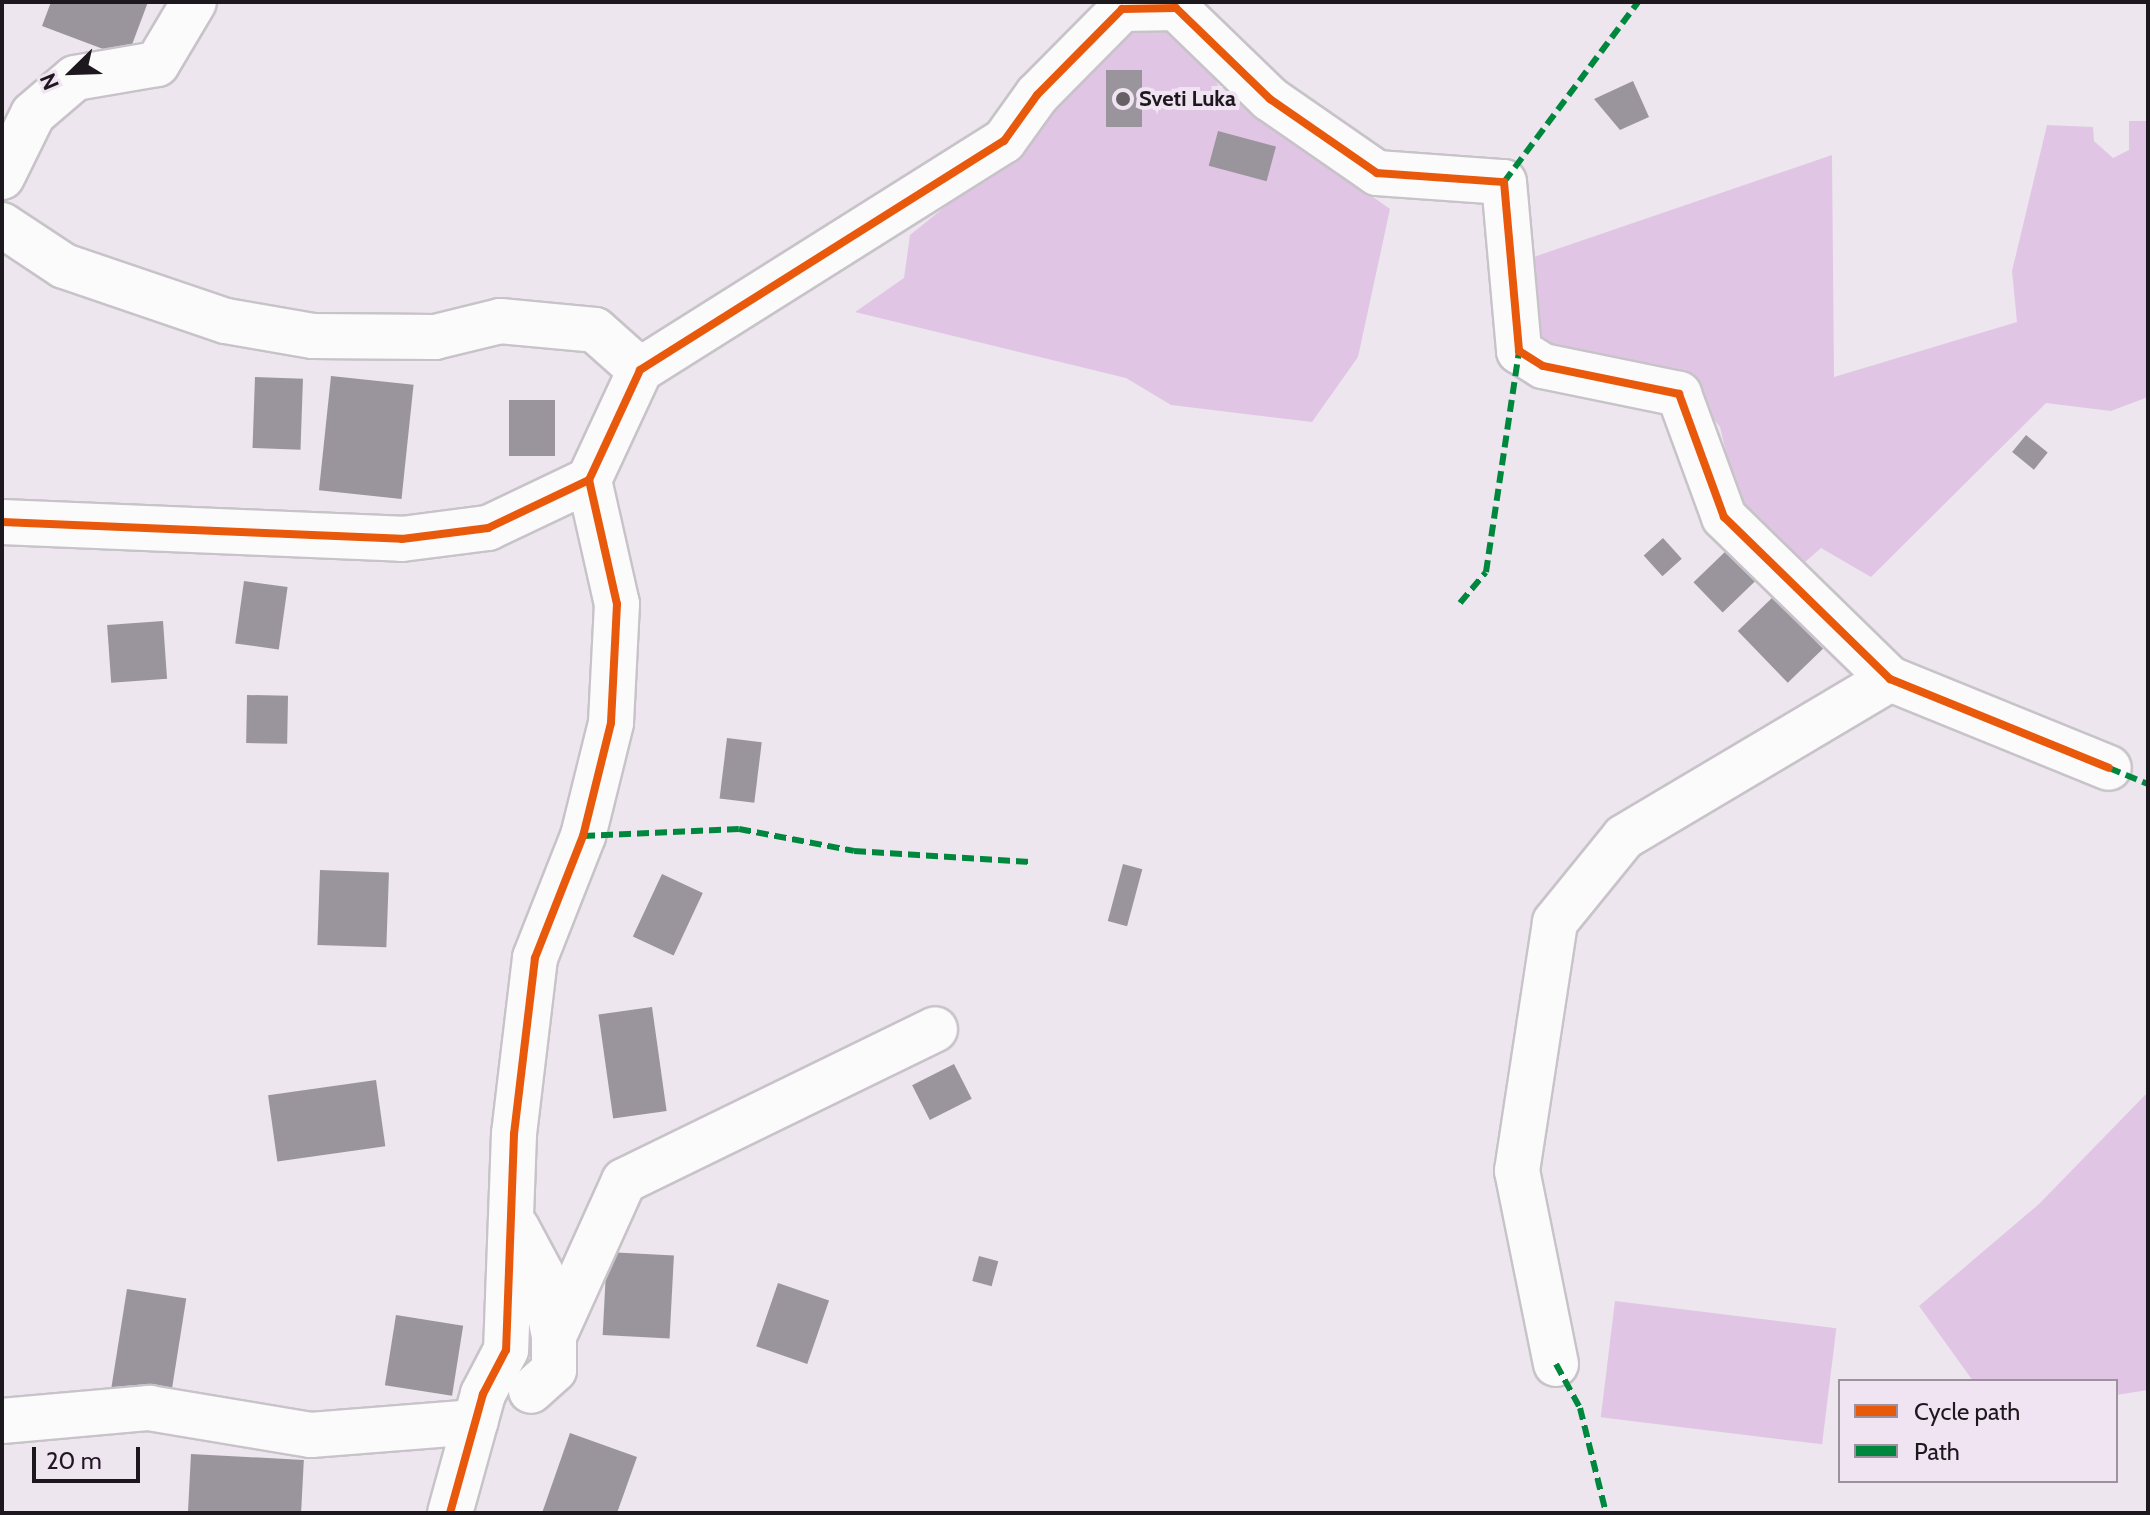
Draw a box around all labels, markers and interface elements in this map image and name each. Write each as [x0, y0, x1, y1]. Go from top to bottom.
north arrow [32, 32, 112, 112]
text: N [34, 69, 65, 94]
place label: Sveti Luka [1139, 86, 1236, 112]
marker: Sveti Luka [1114, 90, 1132, 108]
legend [1838, 1379, 2118, 1483]
text: Cycle path [1914, 1397, 2020, 1426]
scale bar [36, 1431, 144, 1481]
text: Path [1914, 1437, 1960, 1466]
text: 20 m [46, 1446, 102, 1475]

